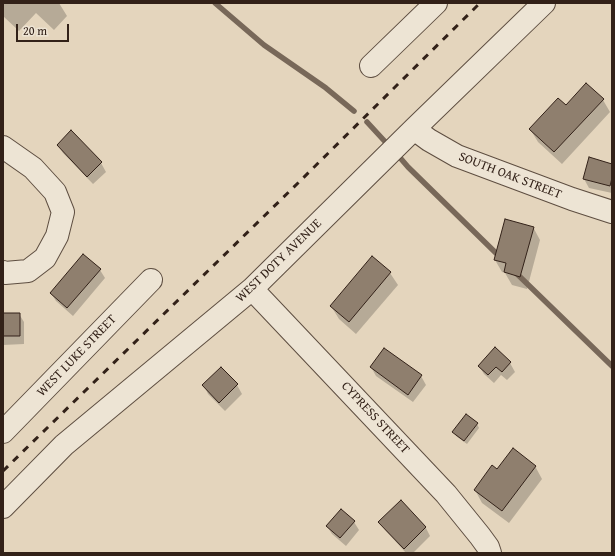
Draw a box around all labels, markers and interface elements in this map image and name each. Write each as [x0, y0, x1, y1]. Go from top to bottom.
scale bar [18, 16, 71, 42]
text: 20 m [23, 22, 47, 39]
street label: SOUTH OAK STREET [456, 149, 564, 203]
street label: WEST DOTY AVENUE [233, 216, 325, 306]
street label: WEST LUKE STREET [34, 312, 120, 400]
street label: CYPRESS STREET [338, 379, 412, 457]

